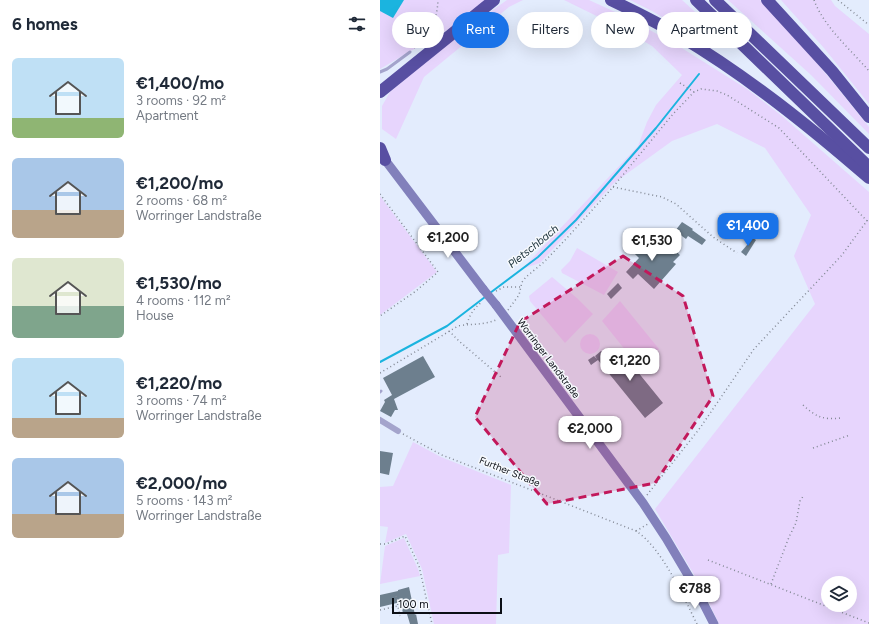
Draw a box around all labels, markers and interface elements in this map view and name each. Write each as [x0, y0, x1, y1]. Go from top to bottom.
chip: Buy [392, 12, 444, 48]
chip: Rent [452, 12, 509, 48]
chip: Filters [517, 12, 583, 48]
chip: New [591, 12, 649, 48]
chip: Apartment [657, 12, 752, 48]
icon: filters [346, 13, 368, 35]
text: 6 homes [12, 14, 78, 34]
text: €1,400/mo [136, 73, 224, 93]
icon: home [44, 74, 92, 122]
text: 3 rooms · 92 m² [136, 93, 226, 108]
text: Apartment [136, 108, 199, 123]
text: €1,200/mo [136, 173, 223, 193]
icon: home [44, 174, 92, 222]
text: 2 rooms · 68 m² [136, 193, 227, 208]
text: Worringer Landstraße [136, 208, 262, 223]
pin: €1,400 [715, 213, 781, 247]
text: €1,400 [727, 218, 769, 233]
water label: Pletschbach [505, 222, 561, 271]
pin: €1,200 [415, 225, 481, 259]
pin: €1,530 [619, 228, 685, 262]
text: €1,200 [427, 230, 469, 245]
text: €1,530 [631, 233, 673, 248]
text: €1,530/mo [136, 273, 222, 293]
icon: home [44, 274, 92, 322]
text: 4 rooms · 112 m² [136, 293, 231, 308]
text: House [136, 308, 174, 323]
street label: Worringer Landstraße [514, 316, 583, 401]
pin: €1,220 [597, 348, 663, 382]
text: €1,220 [609, 353, 651, 368]
text: €1,220/mo [136, 373, 222, 393]
icon: home [44, 374, 92, 422]
text: 3 rooms · 74 m² [136, 393, 227, 408]
text: Worringer Landstraße [136, 408, 262, 423]
pin: €2,000 [557, 416, 623, 450]
text: €2,000 [567, 421, 613, 436]
street label: Further Straße [477, 453, 543, 490]
text: €2,000/mo [136, 473, 227, 493]
icon: home [44, 474, 92, 522]
text: 5 rooms · 143 m² [136, 493, 233, 508]
text: Worringer Landstraße [136, 508, 262, 523]
pin: €788 [671, 576, 719, 610]
map controls [821, 576, 857, 612]
button: layers [821, 576, 857, 612]
text: €788 [679, 581, 711, 596]
scale bar [392, 596, 502, 615]
text: 100 m [398, 598, 429, 611]

